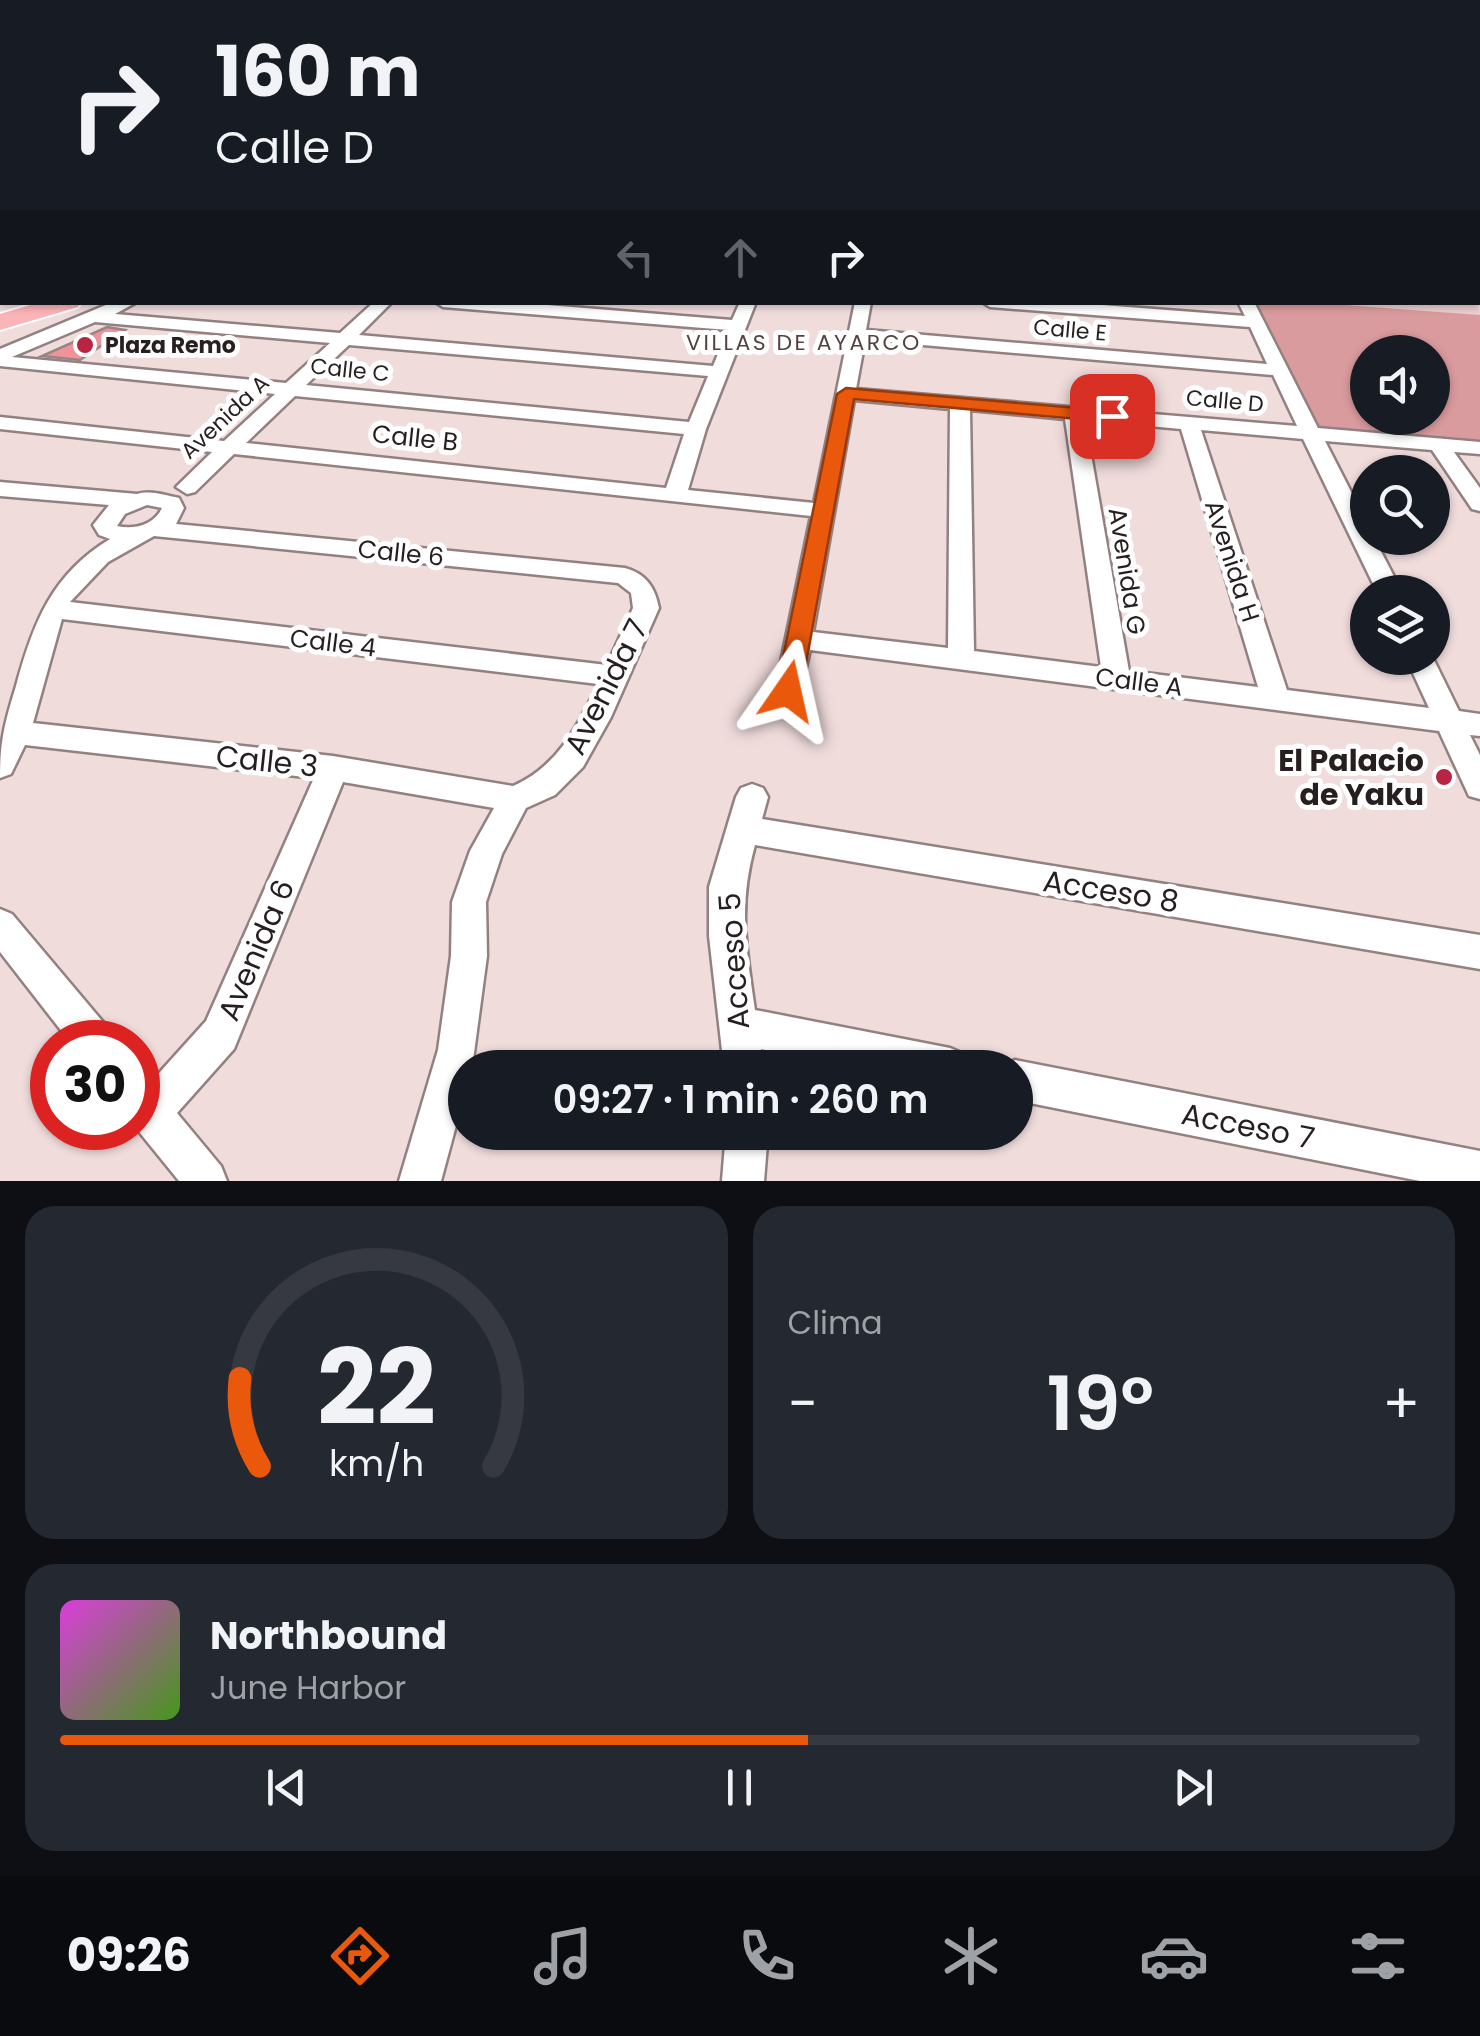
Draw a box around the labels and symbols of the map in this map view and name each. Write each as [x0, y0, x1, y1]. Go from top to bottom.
street label: Calle E [1032, 311, 1108, 349]
district label: VILLAS DE AYARCO [686, 327, 922, 358]
place label: Plaza Remo [105, 330, 236, 361]
marker: Plaza Remo [74, 334, 96, 356]
street label: Calle C [309, 350, 391, 390]
street label: Avenida A [174, 368, 276, 466]
pin [1070, 374, 1155, 459]
street label: Calle D [1185, 382, 1265, 420]
street label: Calle B [370, 416, 460, 460]
street label: Avenida H [1196, 496, 1268, 626]
street label: Avenida G [1100, 505, 1154, 637]
street label: Calle 6 [356, 531, 446, 575]
street label: Avenida 7 [553, 612, 659, 762]
street label: Calle 4 [288, 620, 378, 666]
position arrow [736, 639, 840, 743]
street label: Calle A [1093, 659, 1185, 705]
street label: Calle 3 [214, 734, 320, 788]
place label: El Palacio de Yaku [1278, 739, 1424, 816]
marker: El Palacio de Yaku [1433, 766, 1455, 788]
street label: Acceso 8 [1040, 859, 1182, 923]
street label: Avenida 6 [207, 873, 305, 1027]
street label: Acceso 5 [708, 891, 760, 1031]
speed limit sign: 30 [30, 1020, 160, 1150]
street label: Acceso 7 [1178, 1092, 1318, 1160]

